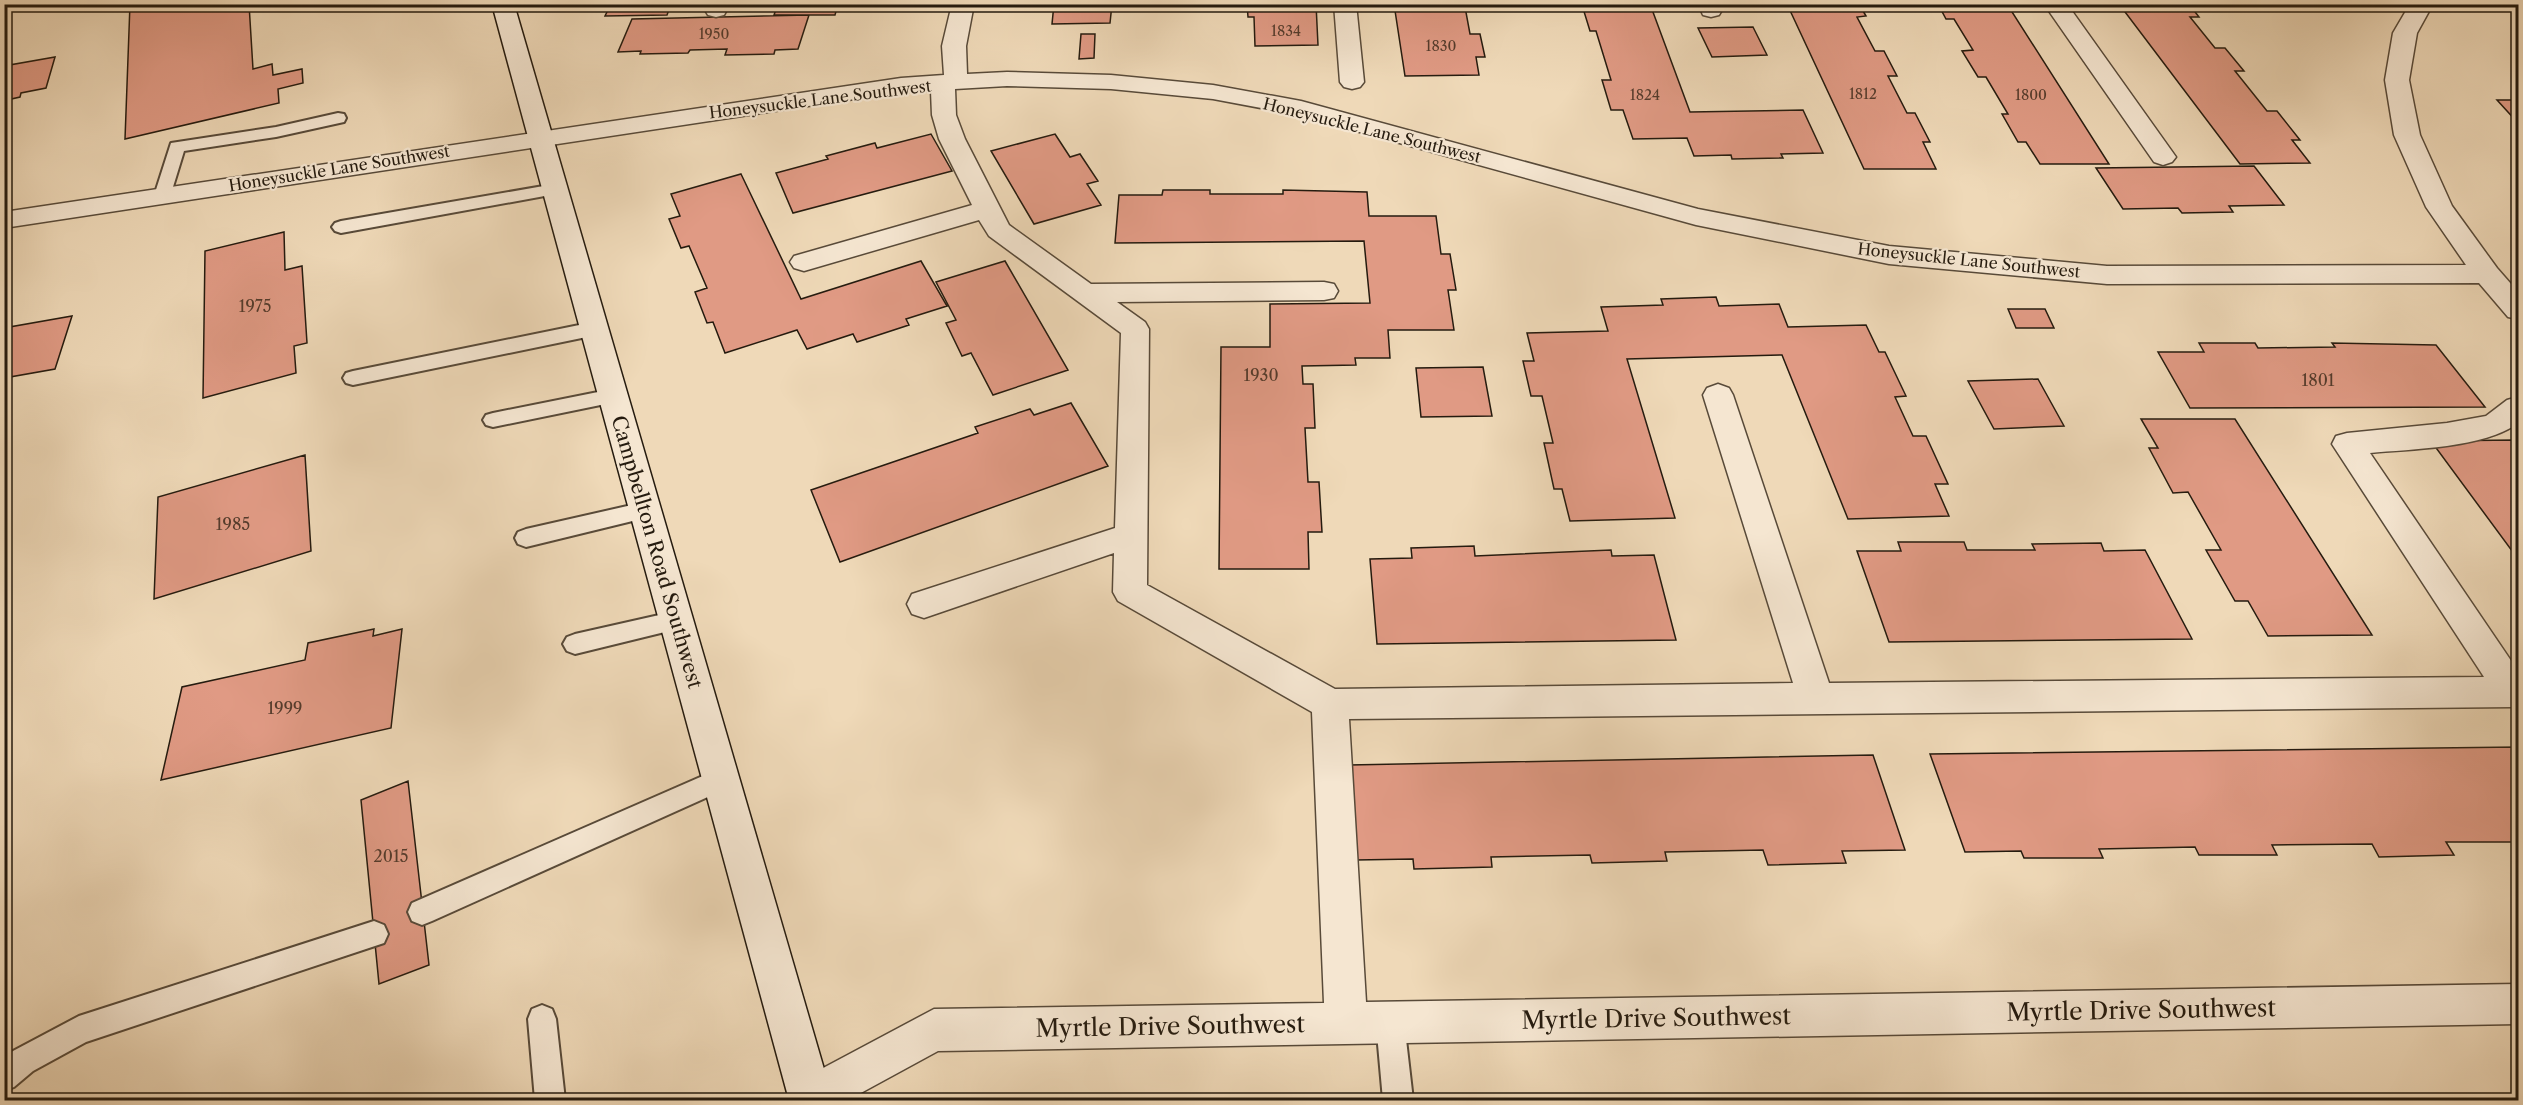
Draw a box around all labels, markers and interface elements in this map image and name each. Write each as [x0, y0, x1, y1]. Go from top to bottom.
house number: 1834 [1271, 22, 1301, 40]
house number: 1950 [699, 25, 729, 43]
house number: 1830 [1426, 37, 1457, 55]
street label: Honeysuckle Lane Southwest [708, 75, 933, 123]
house number: 1812 [1849, 85, 1877, 103]
house number: 1824 [1630, 86, 1660, 104]
house number: 1800 [2015, 86, 2047, 104]
street label: Honeysuckle Lane Southwest [1261, 93, 1483, 167]
street label: Honeysuckle Lane Southwest [227, 141, 451, 195]
street label: Honeysuckle Lane Southwest [1857, 238, 2082, 282]
house number: 1975 [239, 296, 271, 316]
house number: 1930 [1243, 365, 1279, 385]
house number: 1801 [2301, 370, 2335, 390]
street label: Campbellton Road Southwest [607, 413, 707, 691]
house number: 1985 [216, 514, 250, 534]
house number: 1999 [268, 698, 302, 718]
house number: 2015 [374, 846, 408, 866]
street label: Myrtle Drive Southwest [2006, 993, 2277, 1027]
street label: Myrtle Drive Southwest [1521, 1001, 1792, 1035]
street label: Myrtle Drive Southwest [1035, 1009, 1306, 1043]

